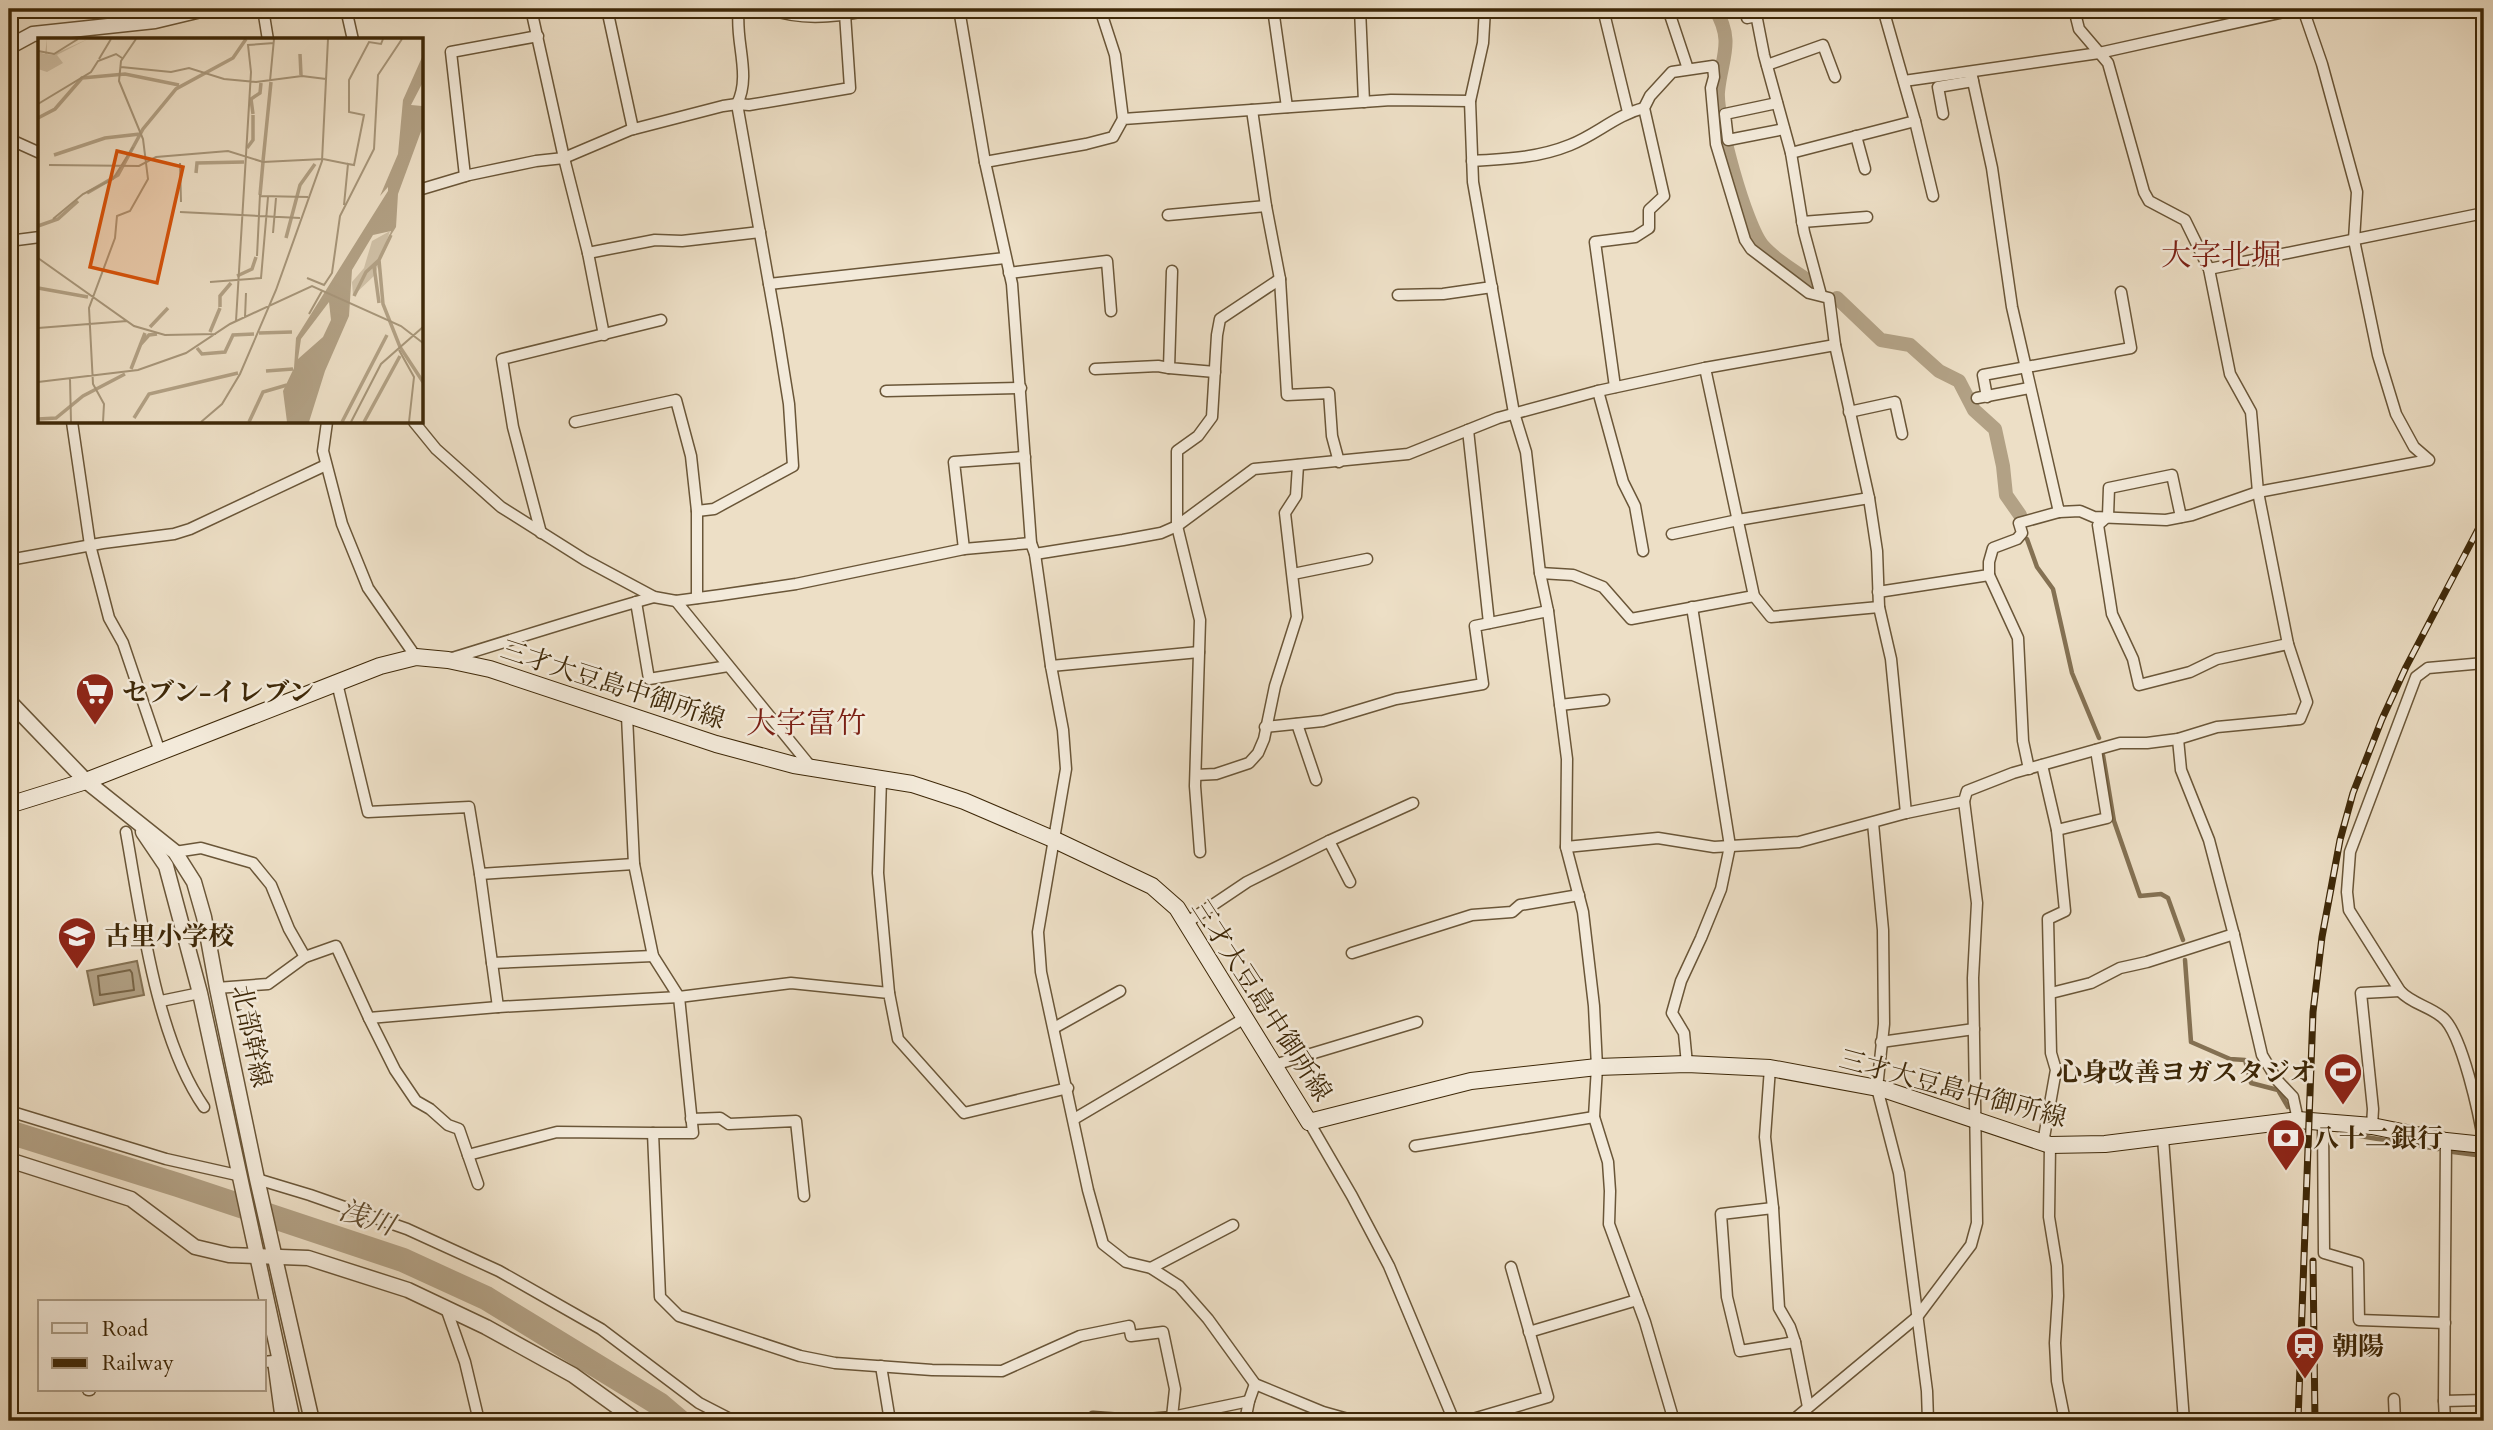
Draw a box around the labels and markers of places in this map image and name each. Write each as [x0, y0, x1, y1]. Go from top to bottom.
supermarket icon: セブン-イレブン [74, 671, 116, 726]
place label: セブン-イレブン [122, 675, 314, 710]
school or university icon: 古里小学校 [56, 915, 98, 970]
place label: 古里小学校 [104, 919, 234, 954]
sports icon: 心身改善ヨガスタジオ [2322, 1051, 2364, 1106]
place label: 心身改善ヨガスタジオ [2056, 1055, 2316, 1090]
bank icon: 八十二銀行 [2265, 1117, 2307, 1172]
place label: 八十二銀行 [2313, 1121, 2443, 1156]
station icon: 朝陽 [2284, 1325, 2326, 1380]
place label: 朝陽 [2332, 1329, 2384, 1364]

